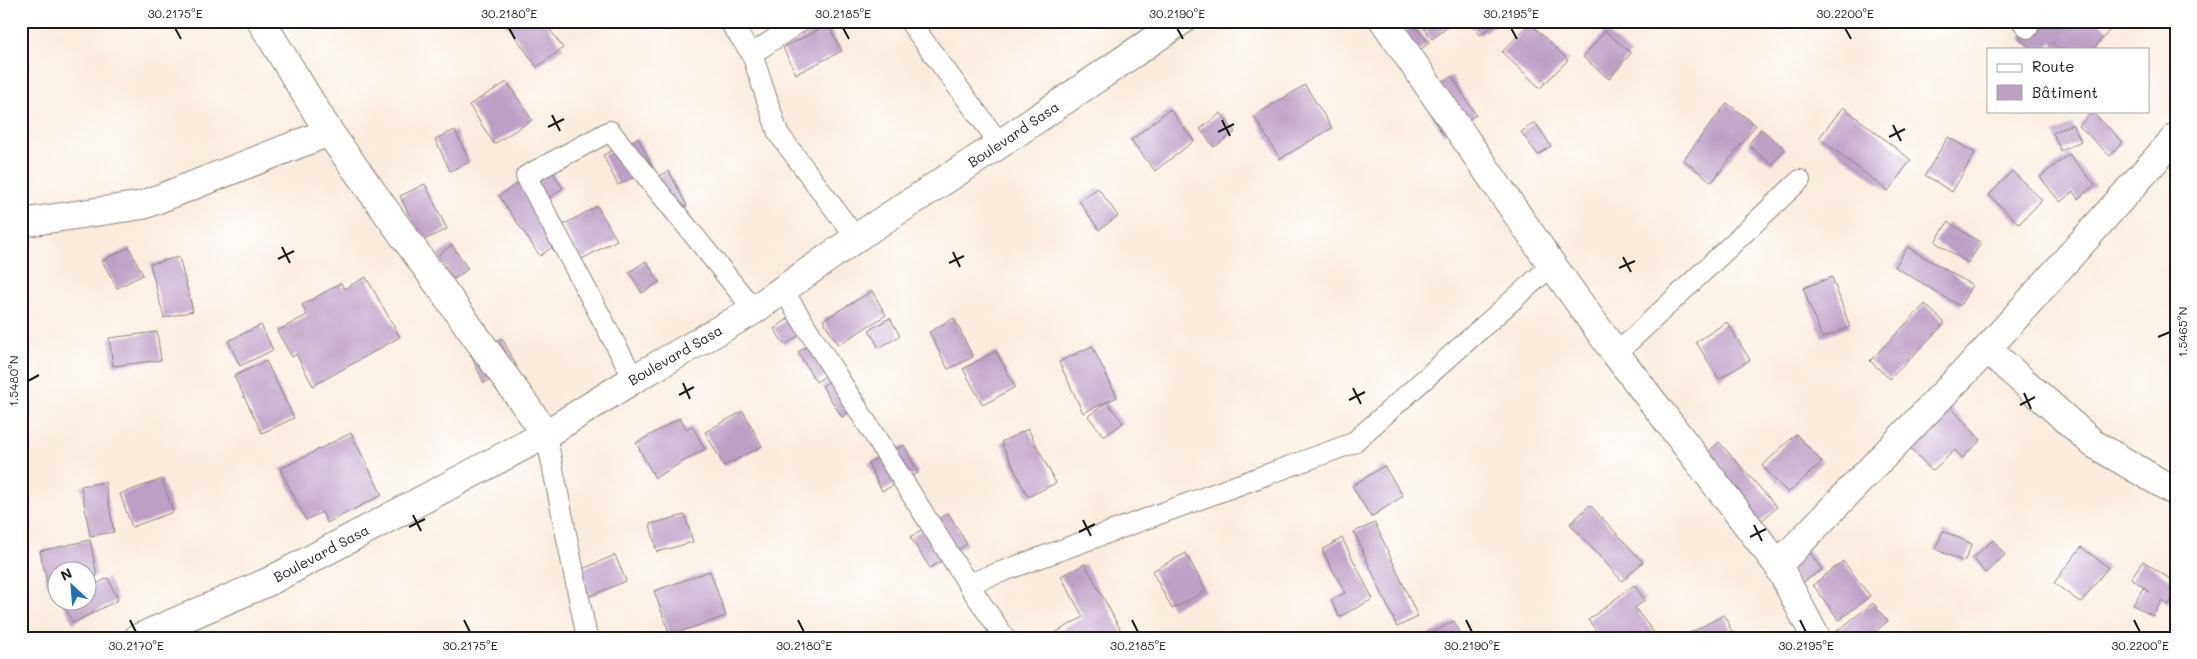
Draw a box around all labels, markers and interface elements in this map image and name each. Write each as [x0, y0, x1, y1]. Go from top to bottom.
text: 30.2175°E [147, 5, 203, 21]
text: 30.2180°E [481, 5, 537, 21]
text: 30.2185°E [815, 5, 871, 21]
text: 30.2190°E [1149, 5, 1205, 21]
text: 30.2195°E [1483, 5, 1539, 21]
text: 30.2200°E [1816, 5, 1874, 21]
legend [1987, 48, 2150, 112]
text: Route [2032, 56, 2075, 76]
text: Bâtiment [2032, 82, 2098, 102]
street label: Boulevard Sasa [964, 97, 1062, 171]
text: 1.5465°N [2174, 307, 2190, 357]
street label: Boulevard Sasa [624, 320, 726, 389]
text: 1.5480°N [5, 355, 21, 407]
street label: Boulevard Sasa [270, 520, 372, 586]
north arrow [48, 562, 98, 612]
text: N [57, 563, 75, 585]
text: 30.2170°E [108, 637, 164, 653]
text: 30.2175°E [442, 637, 498, 653]
text: 30.2180°E [776, 637, 832, 653]
text: 30.2185°E [1110, 637, 1166, 653]
text: 30.2190°E [1444, 637, 1500, 653]
text: 30.2195°E [1778, 637, 1834, 653]
text: 30.2200°E [2111, 637, 2169, 653]

